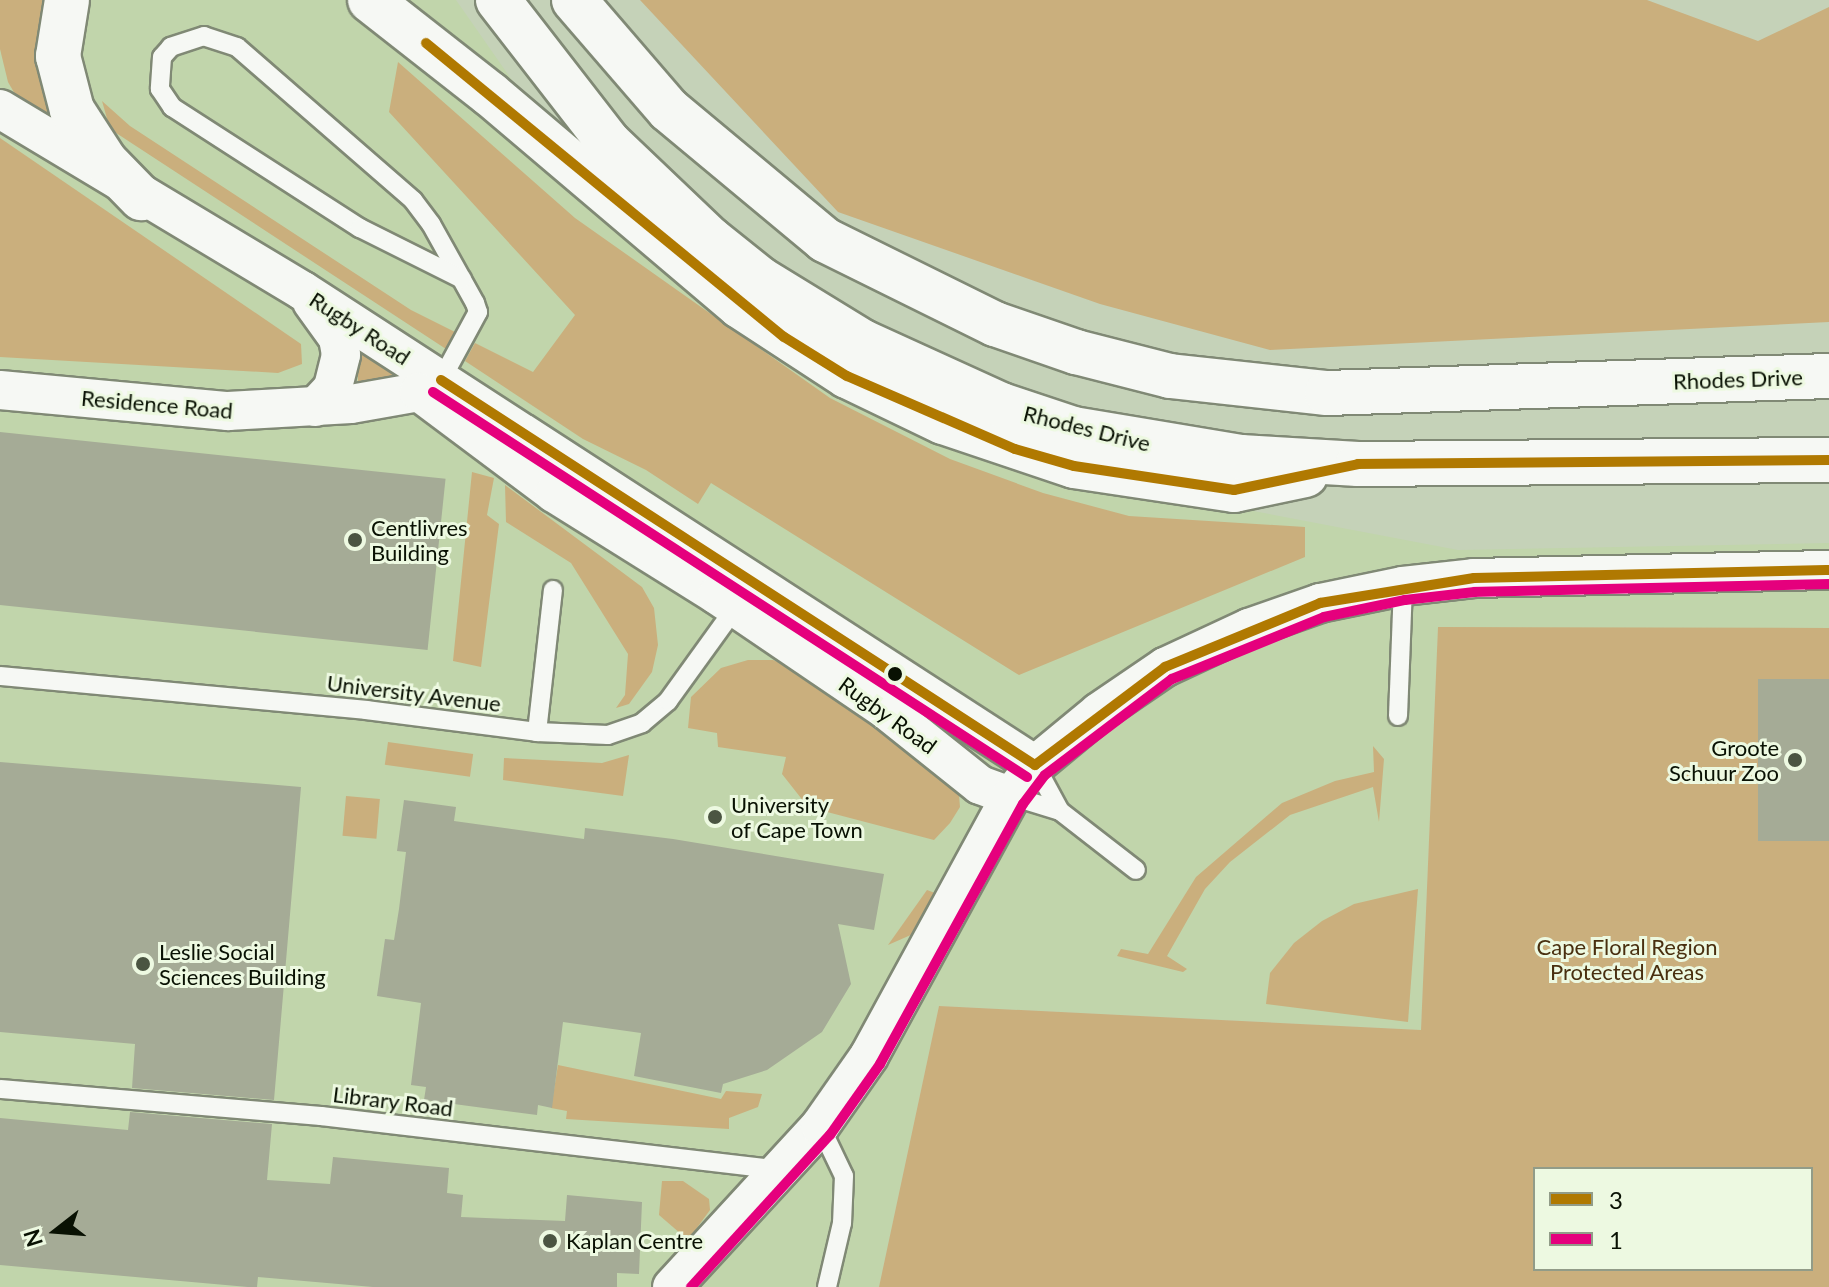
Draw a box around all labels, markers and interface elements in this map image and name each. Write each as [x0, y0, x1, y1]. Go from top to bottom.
street label: Rugby Road [305, 286, 415, 370]
street label: Rhodes Drive [1673, 364, 1803, 394]
street label: Residence Road [80, 384, 234, 424]
street label: Rhodes Drive [1021, 399, 1153, 457]
place label: Centlivres Building [371, 514, 468, 566]
marker: Centlivres Building [346, 531, 364, 549]
unlabelled marker [887, 666, 903, 682]
street label: University Avenue [325, 669, 503, 717]
street label: Rugby Road [834, 671, 942, 759]
place label: Groote Schuur Zoo [1669, 734, 1779, 786]
marker: Groote Schuur Zoo [1786, 751, 1804, 769]
place label: University of Cape Town [731, 791, 864, 842]
marker: University of Cape Town [706, 808, 724, 826]
park label: Cape Floral Region Protected Areas [1537, 933, 1717, 984]
place label: Leslie Social Sciences Building [159, 938, 326, 990]
marker: Leslie Social Sciences Building [134, 955, 152, 973]
street label: Library Road [331, 1080, 455, 1122]
legend [1533, 1167, 1813, 1271]
text: 3 [1609, 1185, 1623, 1214]
north arrow [16, 1191, 96, 1271]
text: 1 [1609, 1225, 1623, 1254]
text: N [17, 1226, 48, 1250]
place label: Kaplan Centre [566, 1228, 703, 1254]
marker: Kaplan Centre [541, 1232, 559, 1250]

